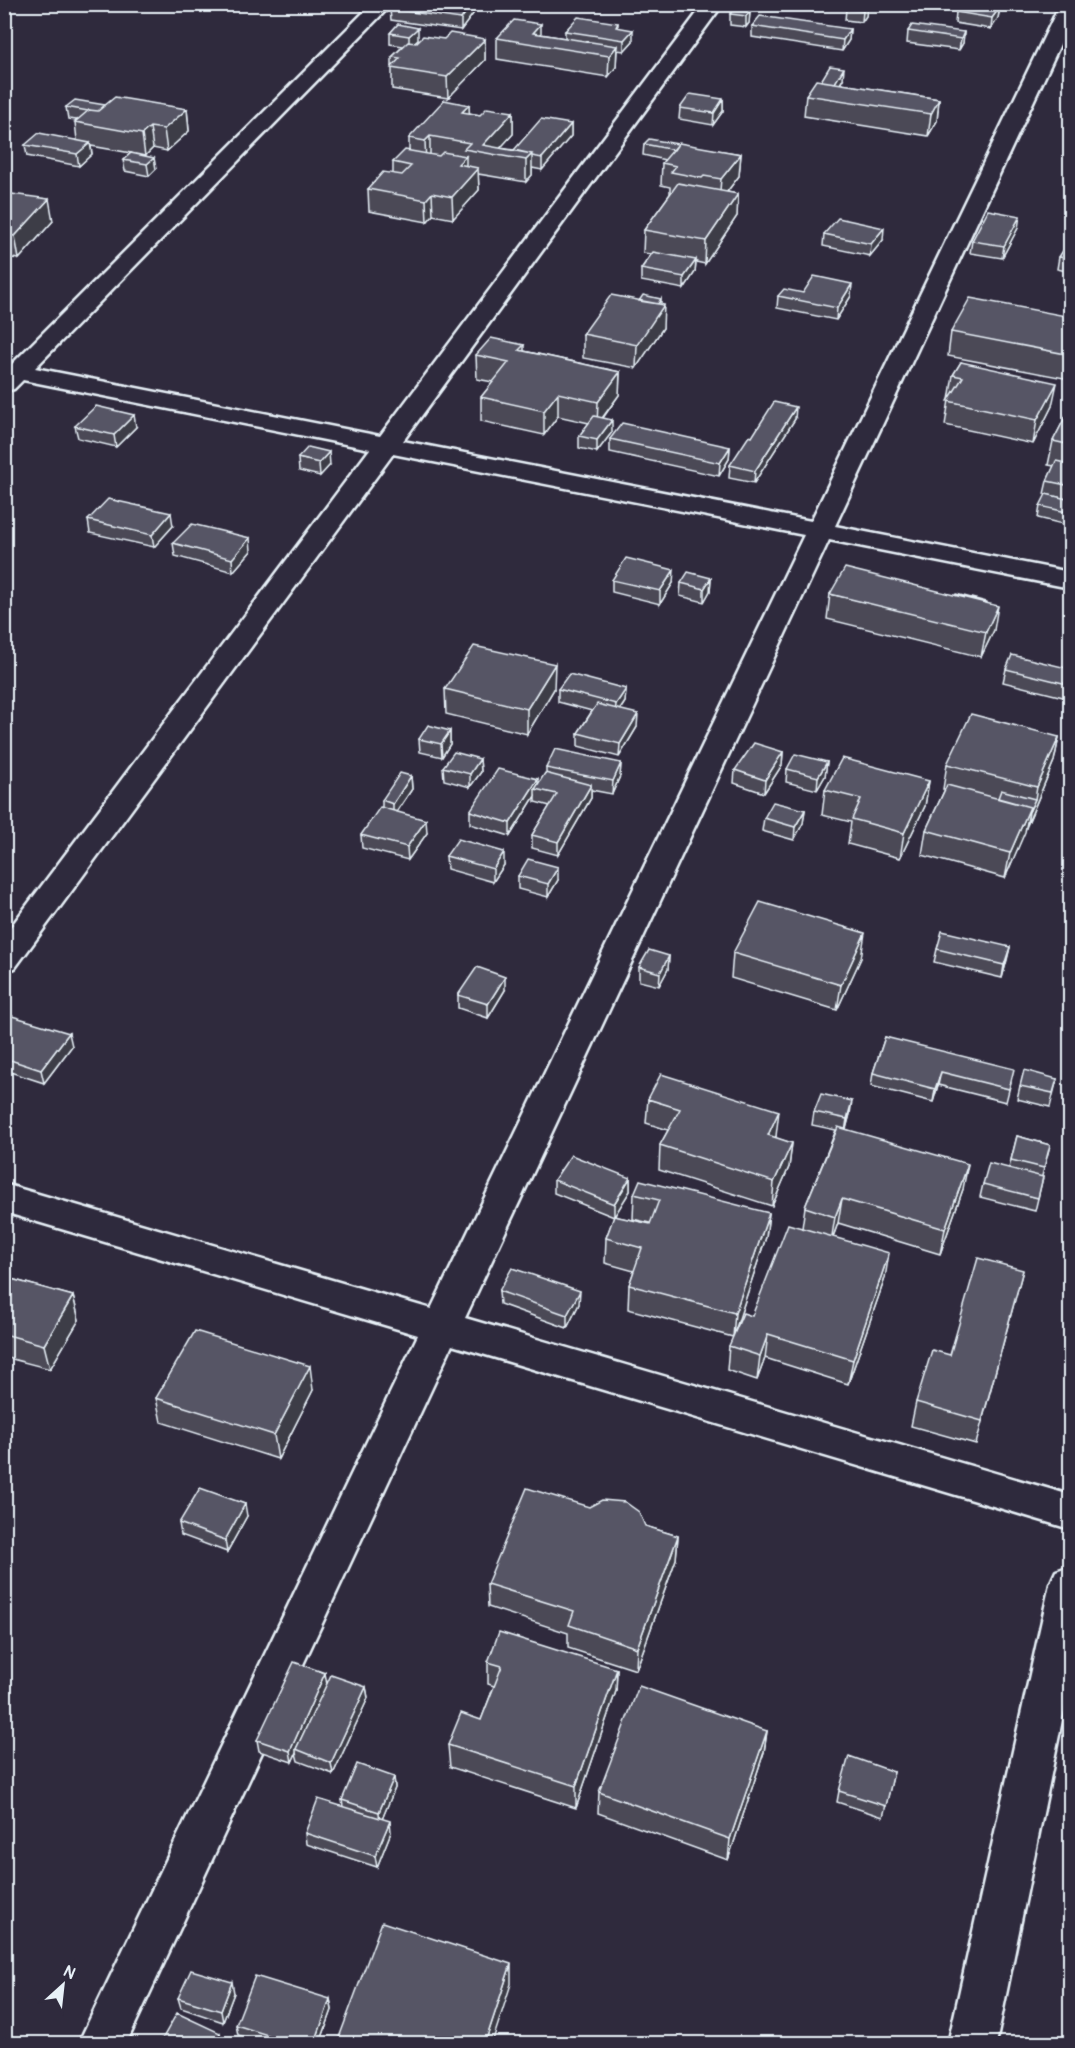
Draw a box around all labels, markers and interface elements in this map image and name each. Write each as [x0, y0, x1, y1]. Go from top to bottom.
north arrow [33, 1955, 93, 2015]
text: N [60, 1961, 79, 1984]

